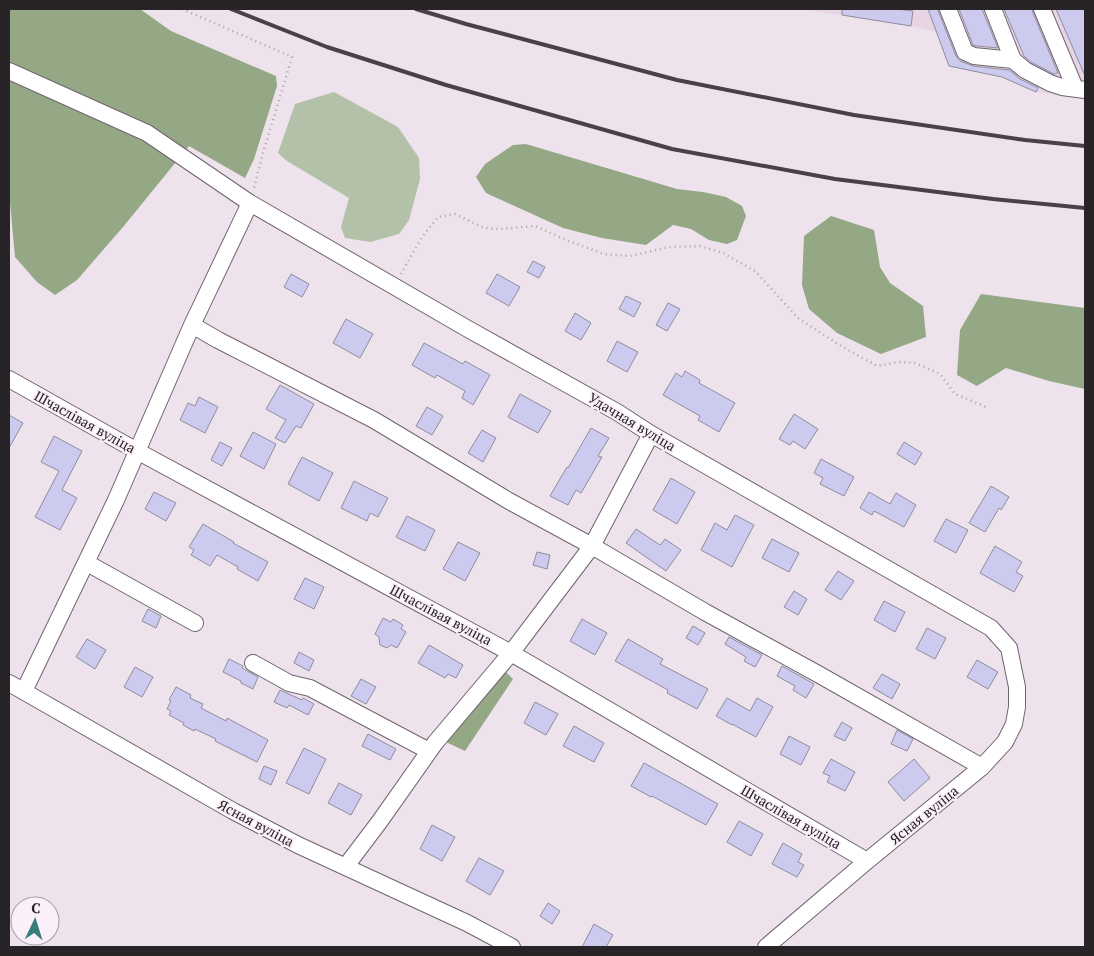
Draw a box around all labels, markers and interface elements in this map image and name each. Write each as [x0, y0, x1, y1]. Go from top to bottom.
street label: Шчаслівая вуліца [31, 386, 139, 457]
street label: Удачная вуліца [585, 388, 680, 455]
street label: Шчаслівая вуліца [387, 580, 495, 649]
street label: Шчаслівая вуліца [738, 780, 845, 853]
street label: Ясная вуліца [885, 781, 962, 848]
street label: Ясная вуліца [215, 795, 298, 851]
north arrow [10, 896, 60, 946]
text: С [31, 898, 41, 917]

